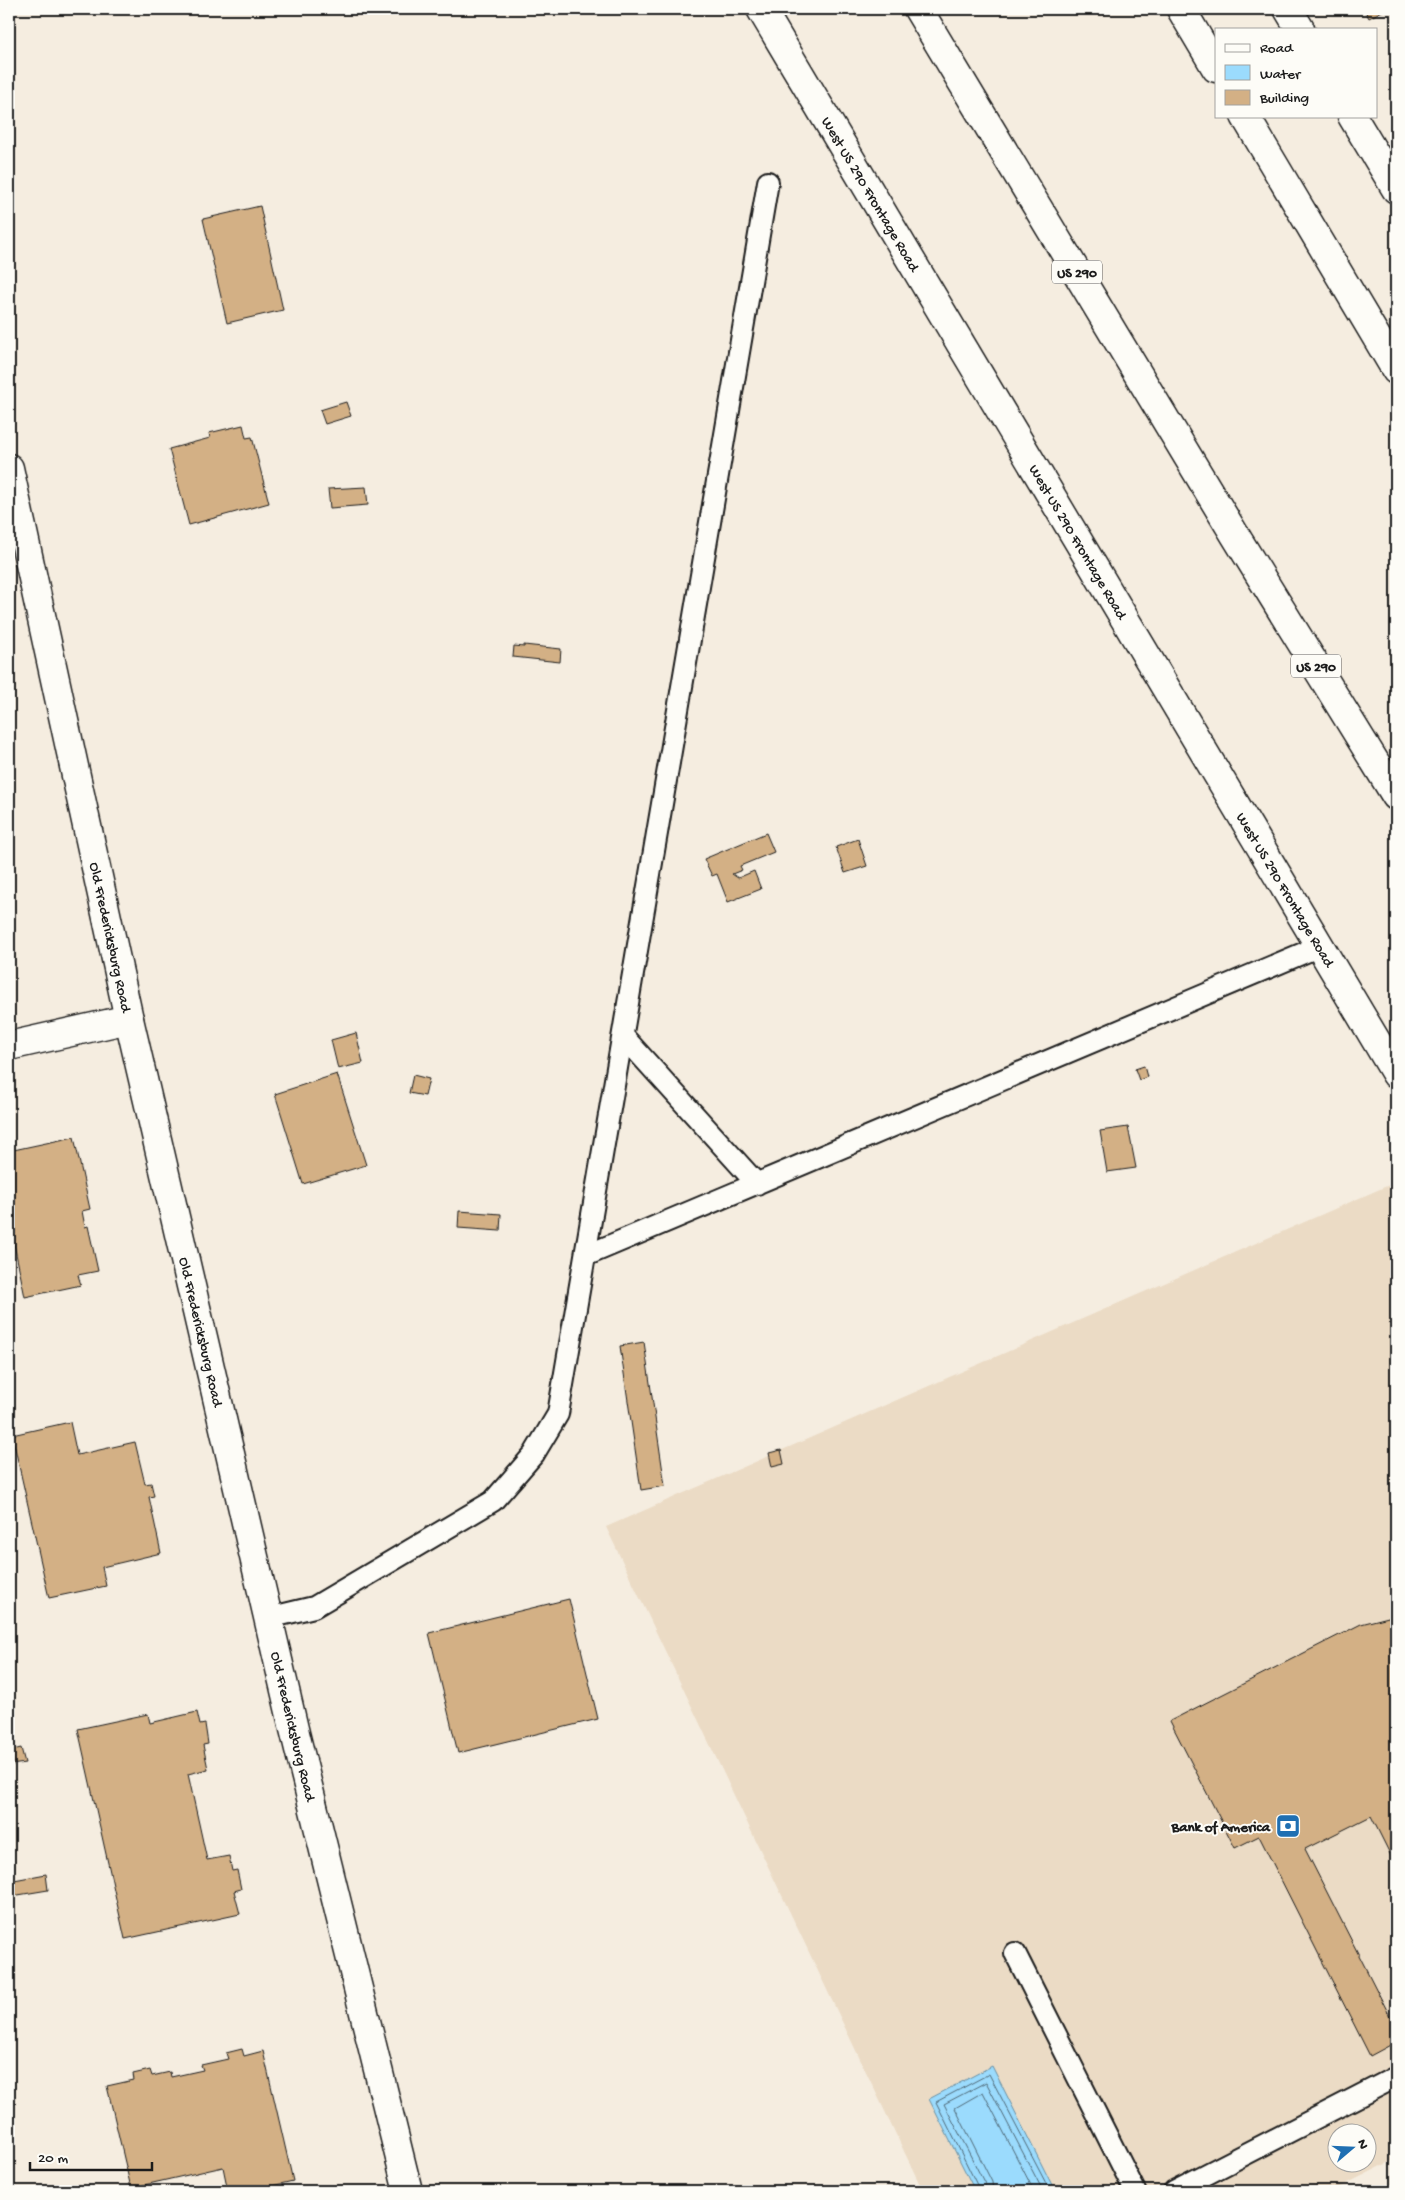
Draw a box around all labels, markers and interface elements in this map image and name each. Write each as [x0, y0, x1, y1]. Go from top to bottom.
legend [1215, 28, 1378, 118]
text: Road [1260, 40, 1294, 58]
text: Water [1260, 66, 1302, 84]
text: Building [1259, 90, 1309, 108]
street label: West US 290 Frontage Road [816, 114, 923, 276]
road number: US 290 [1052, 260, 1102, 284]
street label: West US 290 Frontage Road [1024, 462, 1130, 624]
road number: US 290 [1291, 654, 1341, 678]
street label: West US 290 Frontage Road [1231, 810, 1338, 972]
street label: Old Fredericksburg Road [84, 861, 135, 1015]
street label: Old Fredericksburg Road [174, 1256, 226, 1410]
street label: Old Fredericksburg Road [265, 1650, 319, 1804]
bank icon: Bank of America [1275, 1813, 1301, 1839]
place label: Bank of America [1170, 1819, 1271, 1837]
north arrow [1328, 2122, 1378, 2172]
text: N [1352, 2137, 1371, 2152]
scale bar [30, 2140, 152, 2172]
text: 20 m [38, 2150, 68, 2168]

